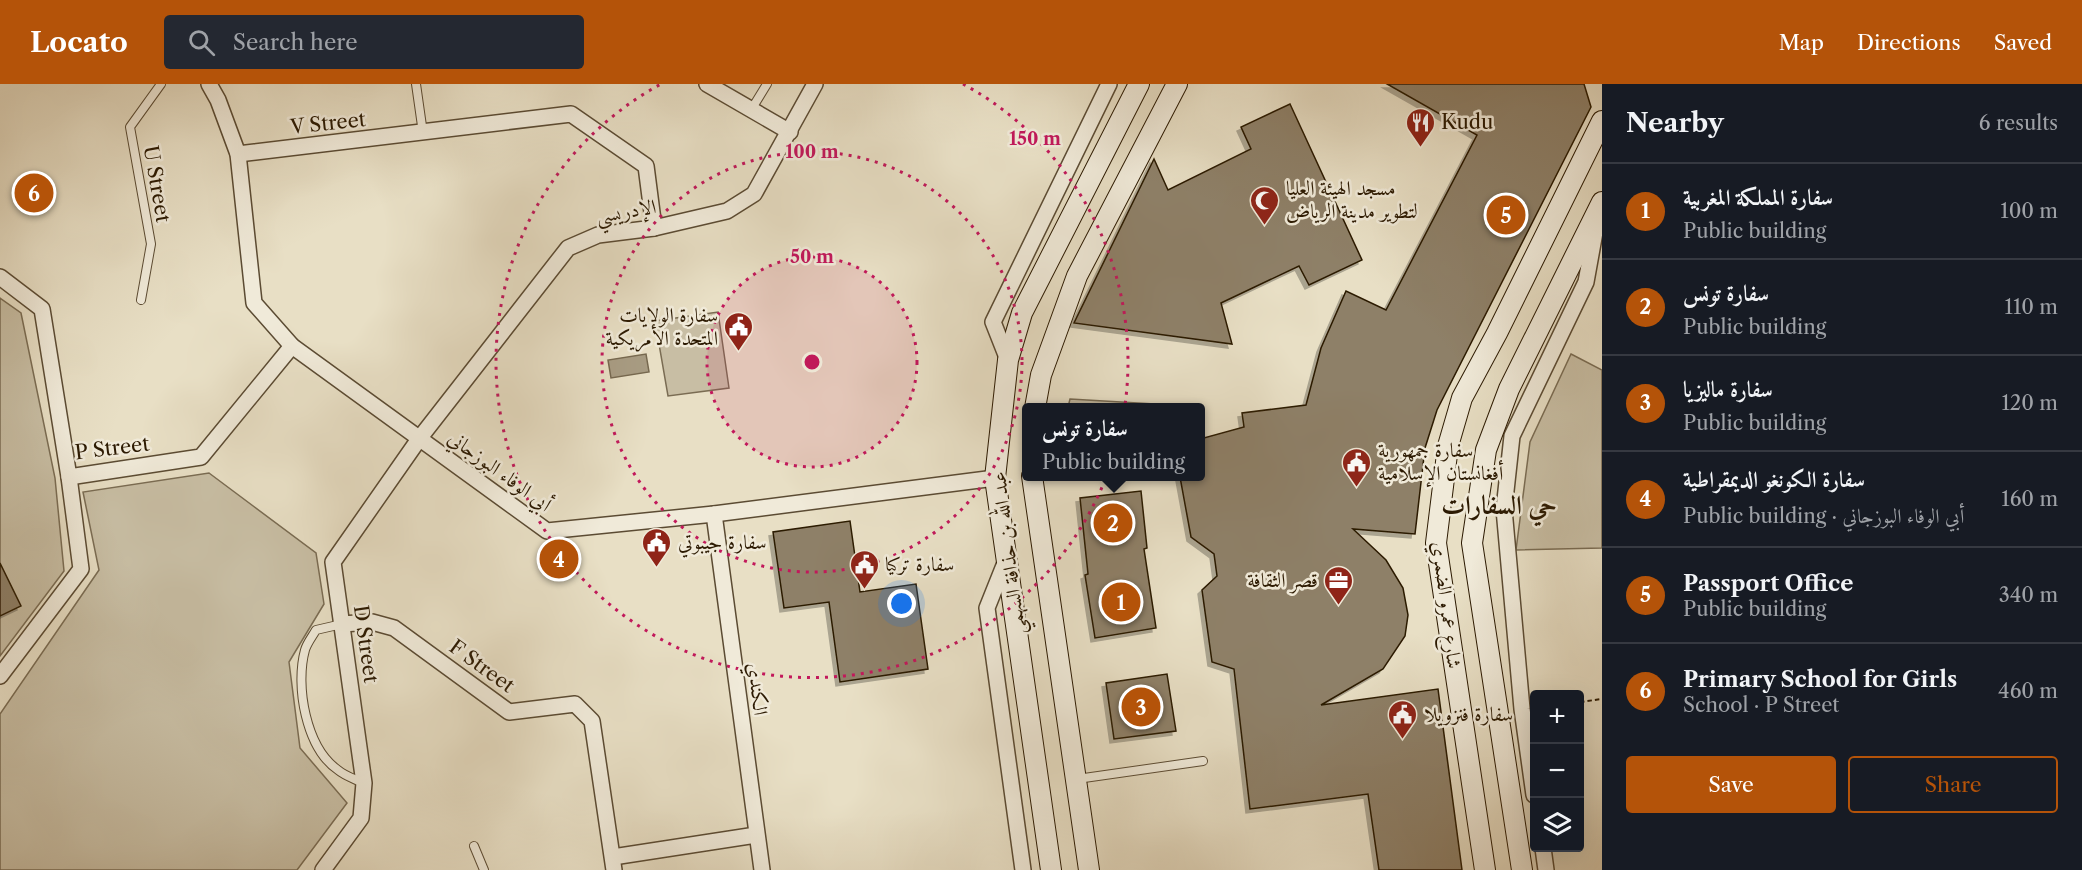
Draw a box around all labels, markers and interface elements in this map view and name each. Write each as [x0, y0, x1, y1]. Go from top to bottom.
search box [164, 15, 584, 69]
text: Locato [30, 25, 128, 59]
icon: search [185, 26, 218, 59]
text: Search here [233, 29, 358, 56]
text: Map [1779, 30, 1824, 55]
text: Directions [1857, 30, 1961, 55]
text: Saved [1994, 30, 2052, 55]
restaurant icon: Kudu [1404, 106, 1436, 148]
street label: V Street [288, 107, 367, 139]
text: Nearby [1626, 107, 1724, 139]
place label: Kudu [1441, 110, 1493, 134]
text: 6 results [1979, 111, 2058, 135]
text: 150 m [1009, 128, 1061, 150]
text: 100 m [785, 141, 839, 163]
street label: U Street [138, 144, 176, 224]
pin: 6 [15, 170, 54, 216]
place label: مسجد الهيئة العليا لتطوير مدينة الرياض [1286, 176, 1418, 224]
mosque icon: مسجد الهيئة العليا لتطوير مدينة الرياض [1249, 184, 1281, 226]
text: سفارة المملكة المغربية [1683, 184, 1833, 211]
pin: 5 [1486, 192, 1526, 238]
street label: الإدريسي [594, 194, 659, 235]
text: 1 [1641, 199, 1650, 223]
text: 100 m [2000, 199, 2058, 223]
text: Public building [1683, 219, 1826, 243]
text: 50 m [790, 246, 834, 268]
text: سفارة تونس [1683, 280, 1769, 307]
text: 2 [1640, 295, 1651, 319]
text: 110 m [2005, 295, 2058, 319]
place label: سفارة الولايات المتحدة الأمريكية [606, 303, 718, 352]
public building icon: سفارة الولايات المتحدة الأمريكية [723, 310, 755, 352]
text: Public building [1683, 315, 1826, 339]
centre of rings [802, 352, 822, 372]
text: سفارة ماليزيا [1683, 376, 1773, 403]
text: 3 [1640, 391, 1651, 415]
text: 120 m [2001, 391, 2058, 415]
popup [1022, 403, 1205, 481]
text: Public building [1683, 411, 1826, 435]
text: سفارة تونس [1042, 415, 1128, 442]
street label: أبي الوفاء البوزجاني [441, 424, 558, 520]
street label: P Street [73, 432, 151, 464]
place label: سفارة جمهورية أفغانستان الإسلامية [1378, 438, 1504, 488]
public building icon: سفارة جمهورية أفغانستان الإسلامية [1341, 446, 1373, 488]
text: Public building [1042, 450, 1185, 474]
text: سفارة الكونغو الديمقراطية [1683, 466, 1865, 493]
street label: عبد الله بن حذافة السهمي [983, 469, 1037, 636]
text: 4 [1640, 487, 1651, 511]
text: 160 m [2001, 487, 2058, 511]
district label: حي السفارات [1441, 489, 1557, 527]
pin: 2 [1094, 500, 1132, 546]
text: Public building · أبي الوفاء البوزجاني [1683, 504, 1964, 528]
public building icon: سفارة جيبوتي [641, 526, 673, 568]
place label: سفارة جيبوتي [678, 530, 767, 558]
pin: 4 [540, 536, 578, 582]
street label: شارع عمرو الضمري [1421, 540, 1467, 671]
public building icon: سفارة تركيا [848, 548, 880, 590]
place label: سفارة تركيا [885, 552, 954, 576]
office icon: قصر الثقافة [1323, 564, 1355, 606]
place label: قصر الثقافة [1247, 568, 1318, 594]
text: Passport Office [1683, 570, 1853, 597]
pin: 1 [1102, 580, 1140, 624]
text: 5 [1640, 583, 1651, 607]
text: 340 m [1999, 583, 2058, 607]
your location [887, 589, 916, 618]
text: Public building [1683, 597, 1826, 621]
street label: D Street [349, 604, 383, 684]
street label: F Street [445, 634, 519, 698]
street label: الكندي [739, 661, 773, 717]
text: Primary School for Girls [1683, 666, 1957, 693]
text: 6 [1640, 679, 1651, 703]
text: 460 m [1998, 679, 2058, 703]
pin: 3 [1122, 684, 1160, 730]
map controls [1530, 690, 1584, 852]
button: + [1530, 690, 1584, 744]
text: School · P Street [1683, 693, 1839, 717]
public building icon: سفارة فنزويلا [1387, 698, 1419, 740]
place label: سفارة فنزويلا [1424, 702, 1513, 727]
button: − [1530, 744, 1584, 798]
button: Save [1626, 756, 1836, 813]
button: Share [1848, 756, 2058, 813]
button: layers [1530, 798, 1584, 852]

